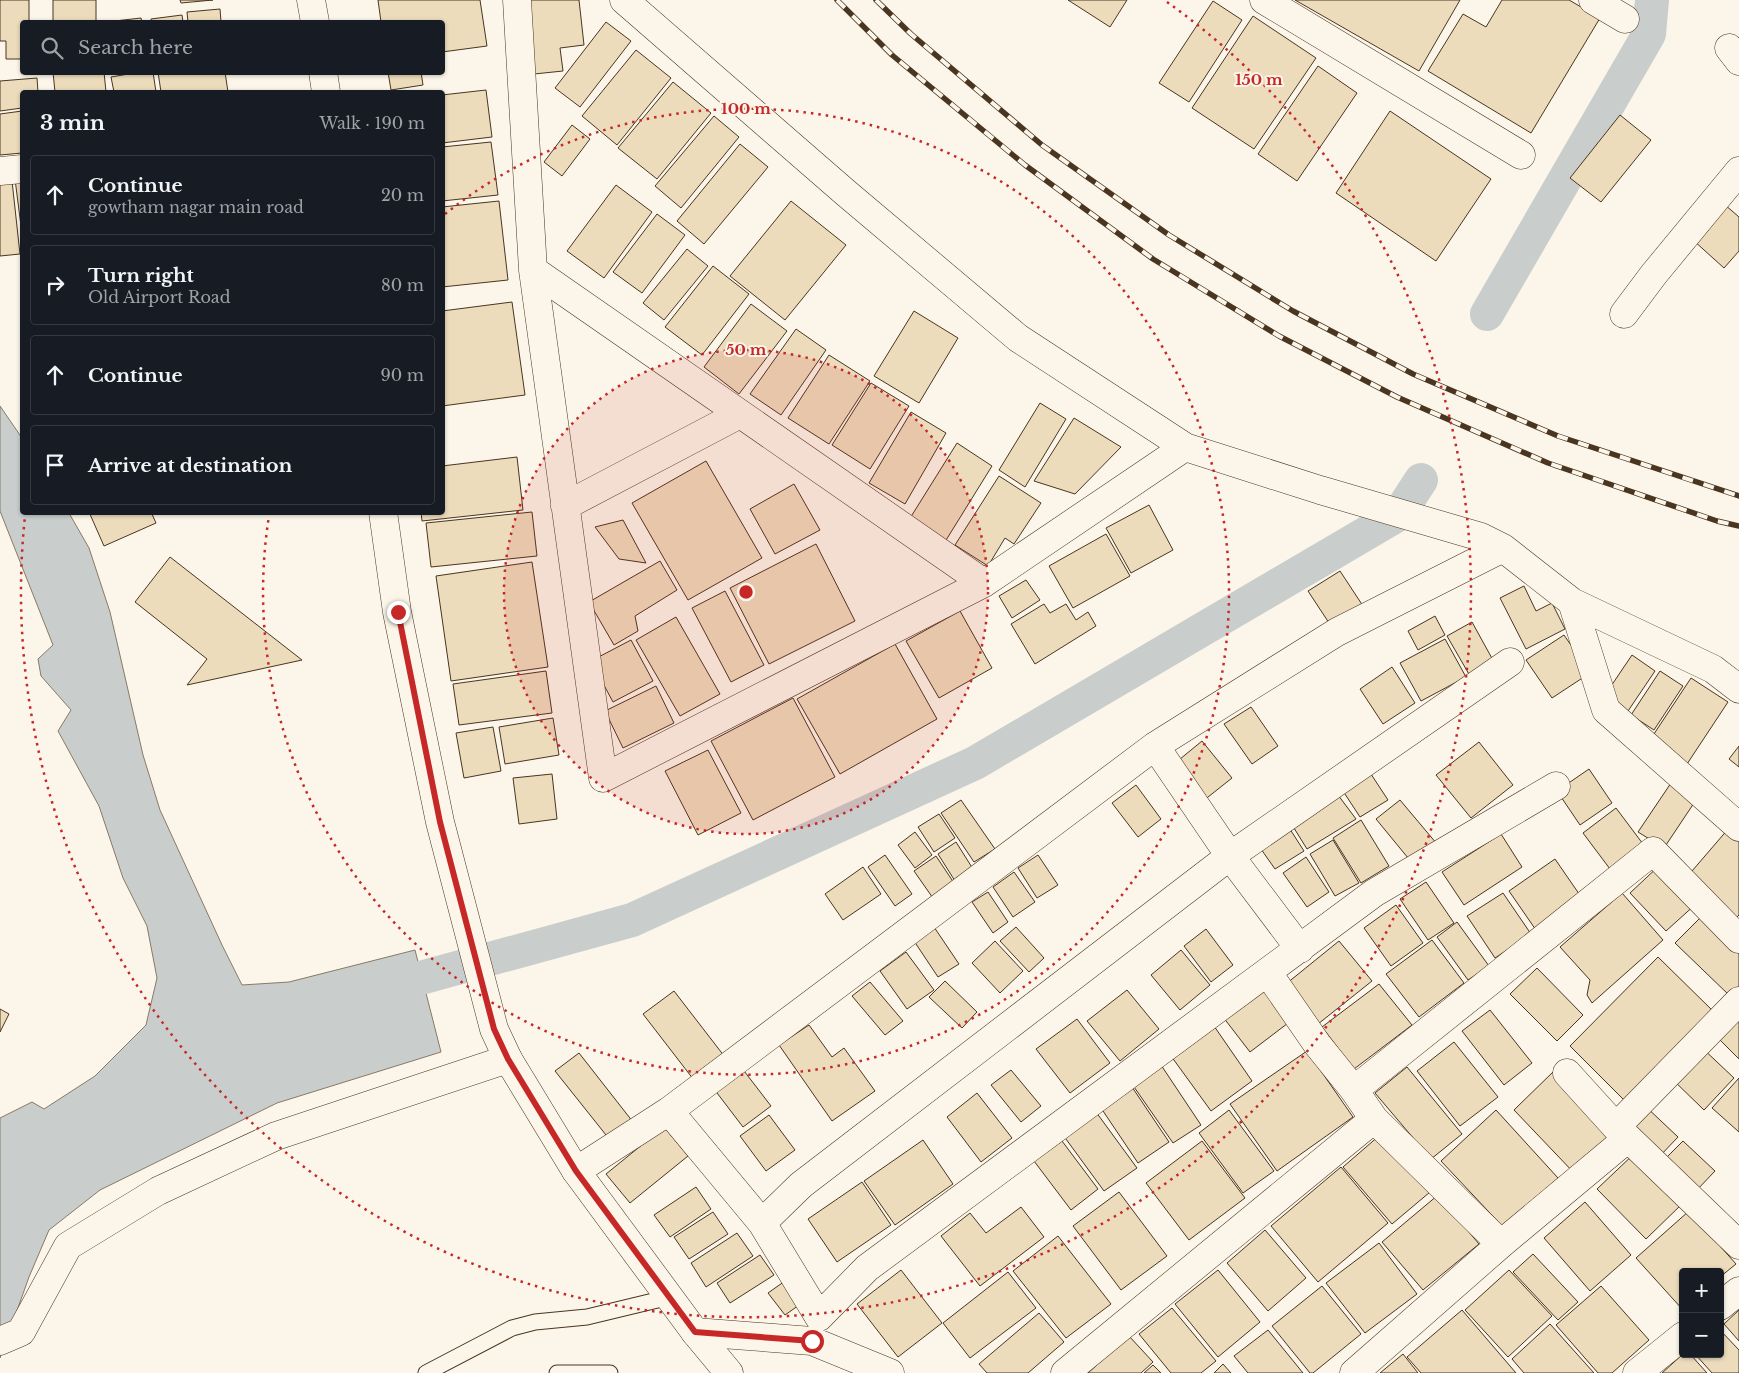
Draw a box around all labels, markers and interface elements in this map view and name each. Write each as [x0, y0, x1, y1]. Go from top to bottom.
search box [20, 20, 445, 75]
icon: search [38, 34, 66, 62]
text: Search here [78, 36, 193, 59]
text: 150 m [1235, 70, 1283, 89]
text: 100 m [721, 99, 771, 118]
text: 3 min [40, 110, 105, 136]
text: Walk · 190 m [320, 113, 425, 133]
text: Continue [88, 174, 183, 197]
icon: ahead [41, 181, 69, 209]
text: 20 m [381, 185, 424, 205]
text: gowtham nagar main road [88, 197, 304, 217]
text: Turn right [88, 264, 194, 287]
icon: right [41, 271, 69, 299]
text: 80 m [381, 275, 424, 295]
text: Old Airport Road [88, 287, 231, 307]
text: 50 m [726, 340, 767, 359]
icon: ahead [41, 361, 69, 389]
text: Continue [88, 364, 183, 387]
text: 90 m [381, 365, 424, 385]
icon: arrive [41, 451, 69, 479]
text: Arrive at destination [88, 454, 292, 477]
centre of rings [737, 583, 755, 601]
route end [387, 601, 410, 624]
map controls [1679, 1268, 1724, 1358]
button: + [1679, 1268, 1724, 1313]
button: − [1679, 1313, 1724, 1358]
route start [801, 1330, 824, 1353]

